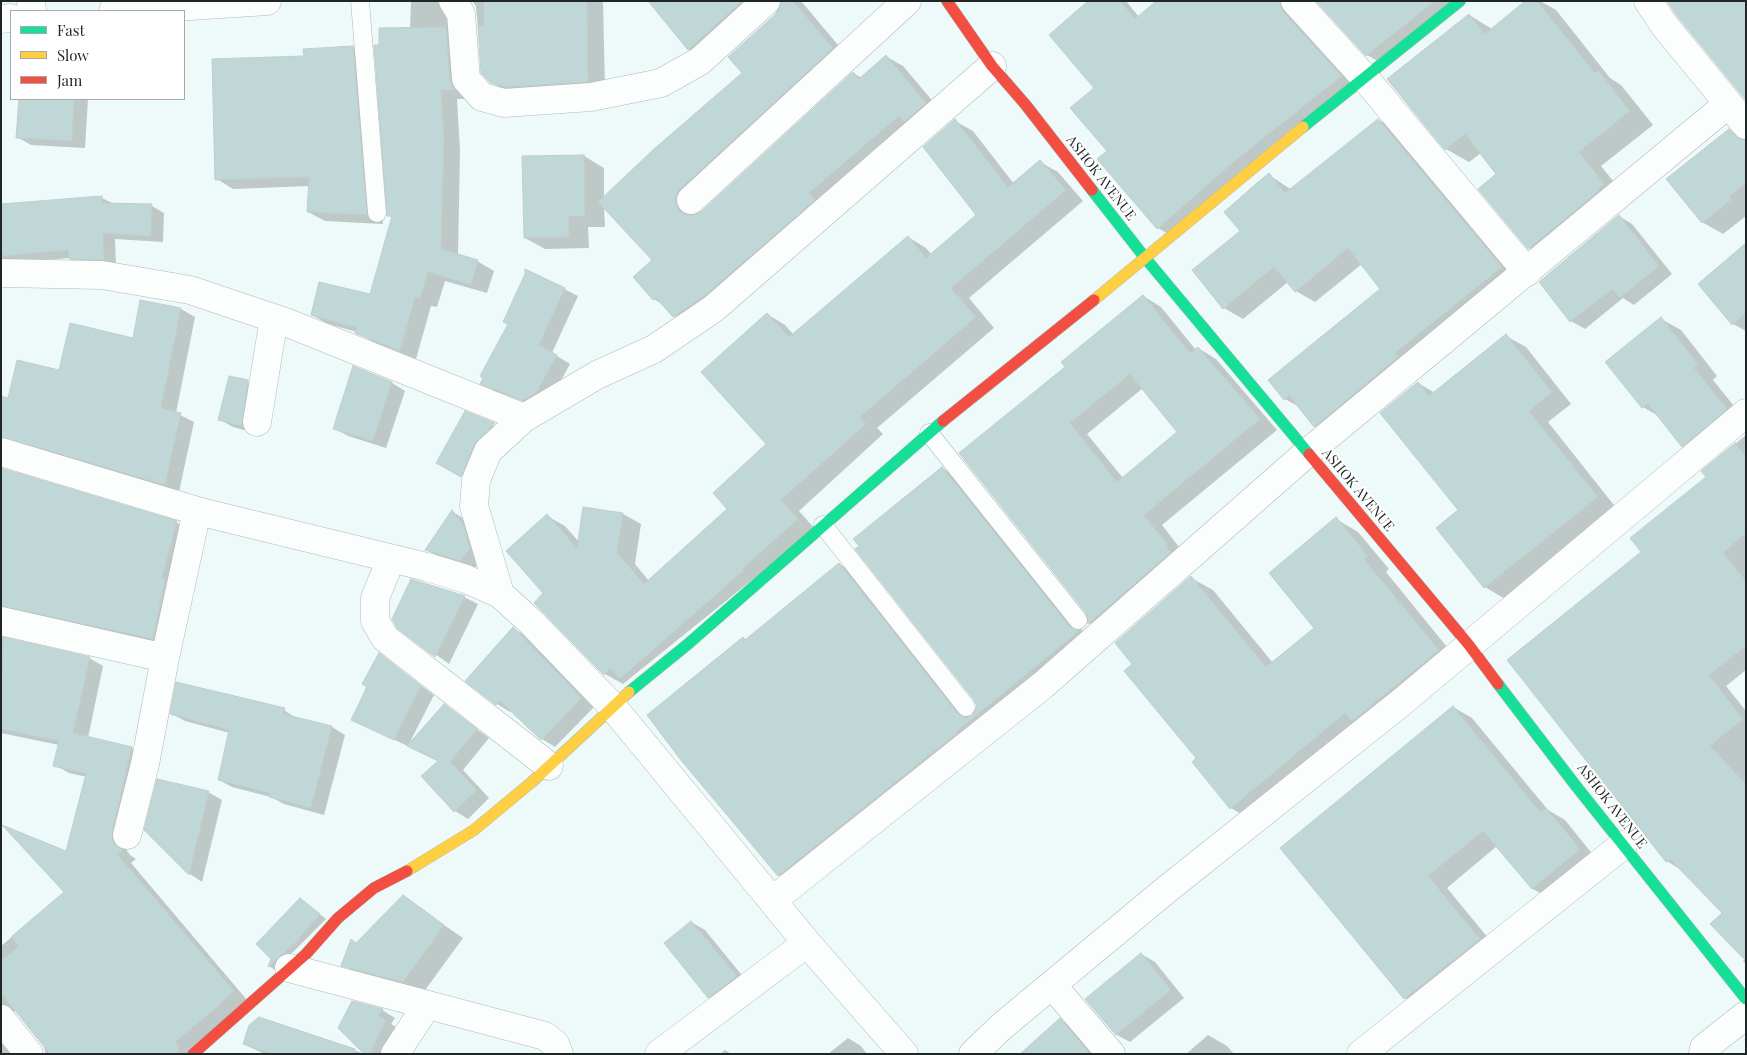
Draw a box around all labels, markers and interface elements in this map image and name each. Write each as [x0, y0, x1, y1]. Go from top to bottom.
legend [10, 10, 185, 100]
text: Fast [57, 20, 85, 40]
text: Slow [57, 45, 89, 65]
text: Jam [57, 70, 82, 90]
street label: ASHOK AVENUE [1063, 132, 1139, 224]
street label: ASHOK AVENUE [1318, 445, 1398, 535]
street label: ASHOK AVENUE [1574, 760, 1650, 852]

